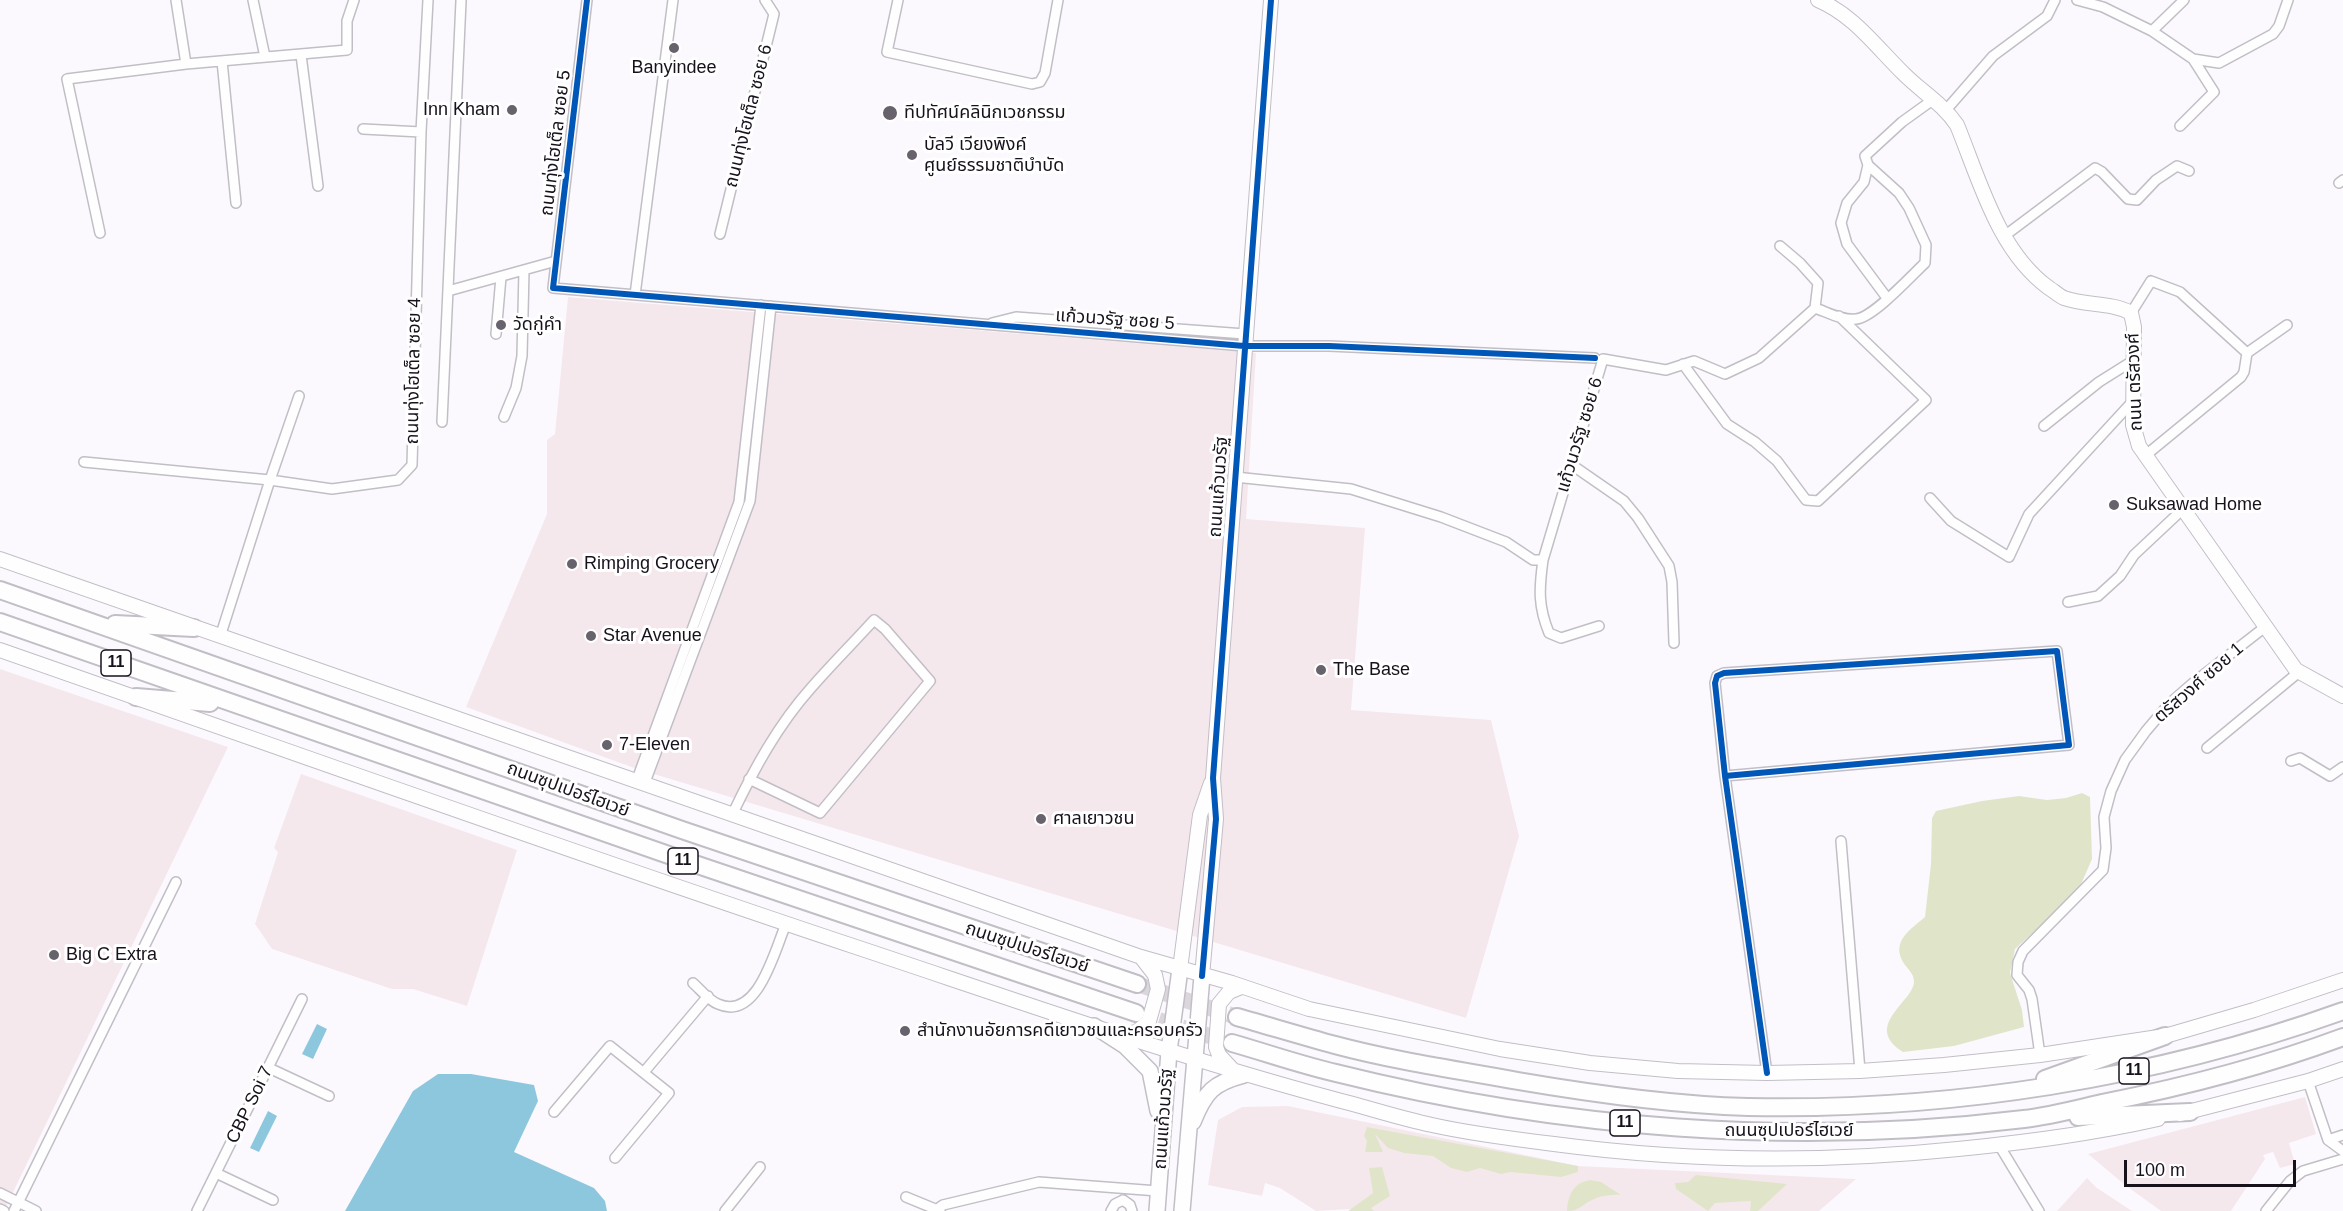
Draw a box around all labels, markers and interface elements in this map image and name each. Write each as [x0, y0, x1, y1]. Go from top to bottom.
marker: Banyindee [667, 41, 681, 55]
street label: ถนนทุ่งโฮเต็ล ซอย 6 [721, 42, 777, 190]
place label: Banyindee [631, 57, 717, 79]
street label: ถนนทุ่งโฮเต็ล ซอย 5 [536, 69, 576, 217]
place label: Inn Kham [423, 99, 500, 121]
place label: ทีปทัศน์คลินิกเวชกรรม [904, 102, 1066, 124]
marker: Inn Kham [505, 103, 519, 117]
marker: ทีปทัศน์คลินิกเวชกรรม [881, 104, 899, 122]
place label: บัลวี เวียงพิงค์ ศูนย์ธรรมชาติบำบัด [924, 134, 1064, 176]
marker: บัลวี เวียงพิงค์ ศูนย์ธรรมชาติบำบัด [905, 148, 919, 162]
street label: ถนนทุ่งโฮเต็ล ซอย 4 [402, 297, 426, 445]
street label: แก้วนวรัฐ ซอย 5 [1055, 305, 1175, 335]
place label: วัดกู่คำ [513, 314, 562, 336]
marker: วัดกู่คำ [494, 318, 508, 332]
street label: ถนน ตรัสวงศ์ [2122, 333, 2148, 431]
street label: แก้วนวรัฐ ซอย 6 [1552, 375, 1608, 495]
street label: ถนนแก้วนวรัฐ [1205, 436, 1233, 538]
place label: Suksawad Home [2126, 494, 2262, 516]
marker: Suksawad Home [2107, 498, 2121, 512]
place label: Rimping Grocery [584, 553, 719, 575]
marker: Rimping Grocery [565, 557, 579, 571]
place label: Star Avenue [603, 625, 702, 647]
marker: Star Avenue [584, 629, 598, 643]
street label: ตรัสวงศ์ ซอย 1 [2150, 638, 2248, 728]
road number: 11 [101, 650, 131, 676]
place label: The Base [1333, 659, 1410, 681]
marker: The Base [1314, 663, 1328, 677]
place label: 7-Eleven [619, 734, 690, 756]
marker: 7-Eleven [600, 738, 614, 752]
street label: ถนนซุปเปอร์ไฮเวย์ [504, 758, 632, 822]
place label: ศาลเยาวชน [1053, 808, 1134, 830]
marker: ศาลเยาวชน [1034, 812, 1048, 826]
road number: 11 [668, 848, 698, 874]
street label: ถนนซุปเปอร์ไฮเวย์ [962, 918, 1092, 978]
place label: Big C Extra [66, 944, 157, 966]
marker: Big C Extra [47, 948, 61, 962]
place label: สำนักงานอัยการคดีเยาวชนและครอบครัว [917, 1020, 1203, 1042]
marker: สำนักงานอัยการคดีเยาวชนและครอบครัว [898, 1024, 912, 1038]
road number: 11 [2119, 1058, 2149, 1084]
street label: CBP Soi 7 [222, 1063, 278, 1147]
street label: ถนนแก้วนวรัฐ [1150, 1068, 1178, 1170]
road number: 11 [1610, 1110, 1640, 1136]
street label: ถนนซุปเปอร์ไฮเวย์ [1725, 1120, 1853, 1142]
scale bar [2127, 1148, 2300, 1186]
text: 100 m [2135, 1160, 2185, 1180]

